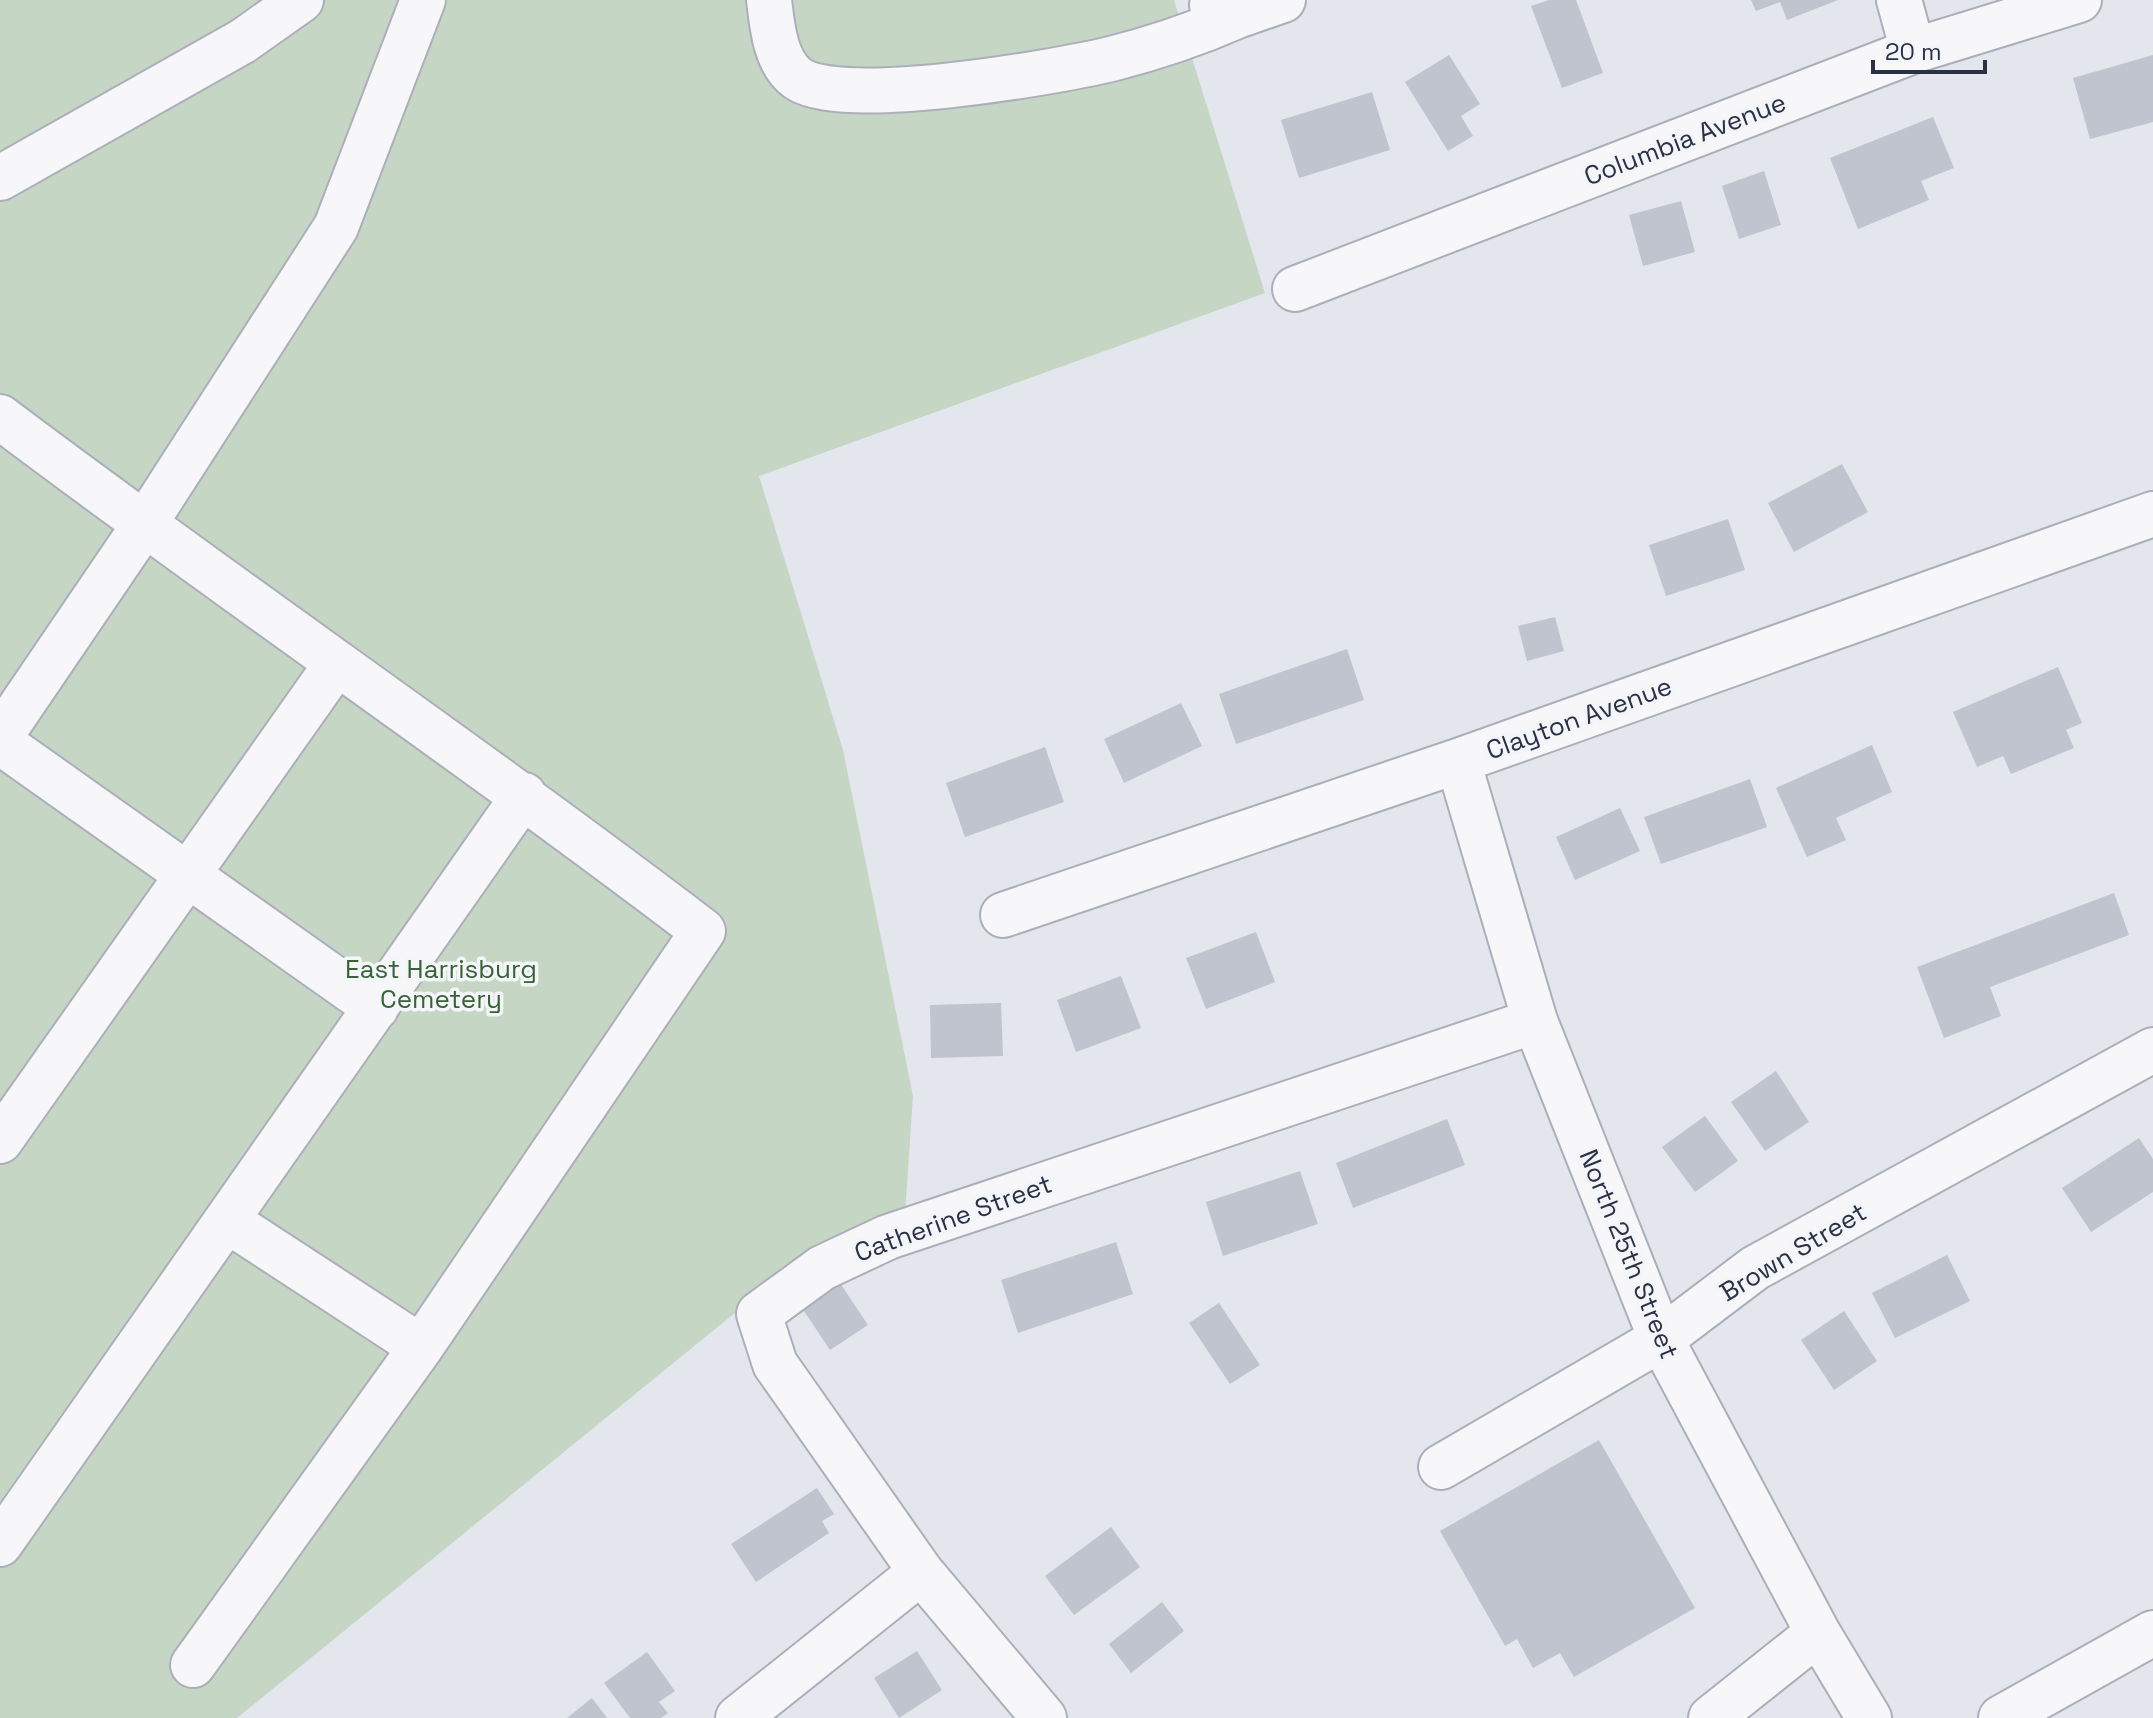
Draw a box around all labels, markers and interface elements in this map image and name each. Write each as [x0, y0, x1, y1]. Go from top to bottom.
scale bar [1873, 24, 1985, 74]
text: 20 m [1885, 36, 1942, 67]
street label: Columbia Avenue [1579, 85, 1791, 193]
street label: Clayton Avenue [1481, 669, 1677, 767]
park label: East Harrisburg Cemetery [345, 952, 537, 1016]
street label: North 25th Street [1571, 1144, 1687, 1364]
street label: Catherine Street [850, 1166, 1056, 1270]
street label: Brown Street [1713, 1195, 1873, 1309]

